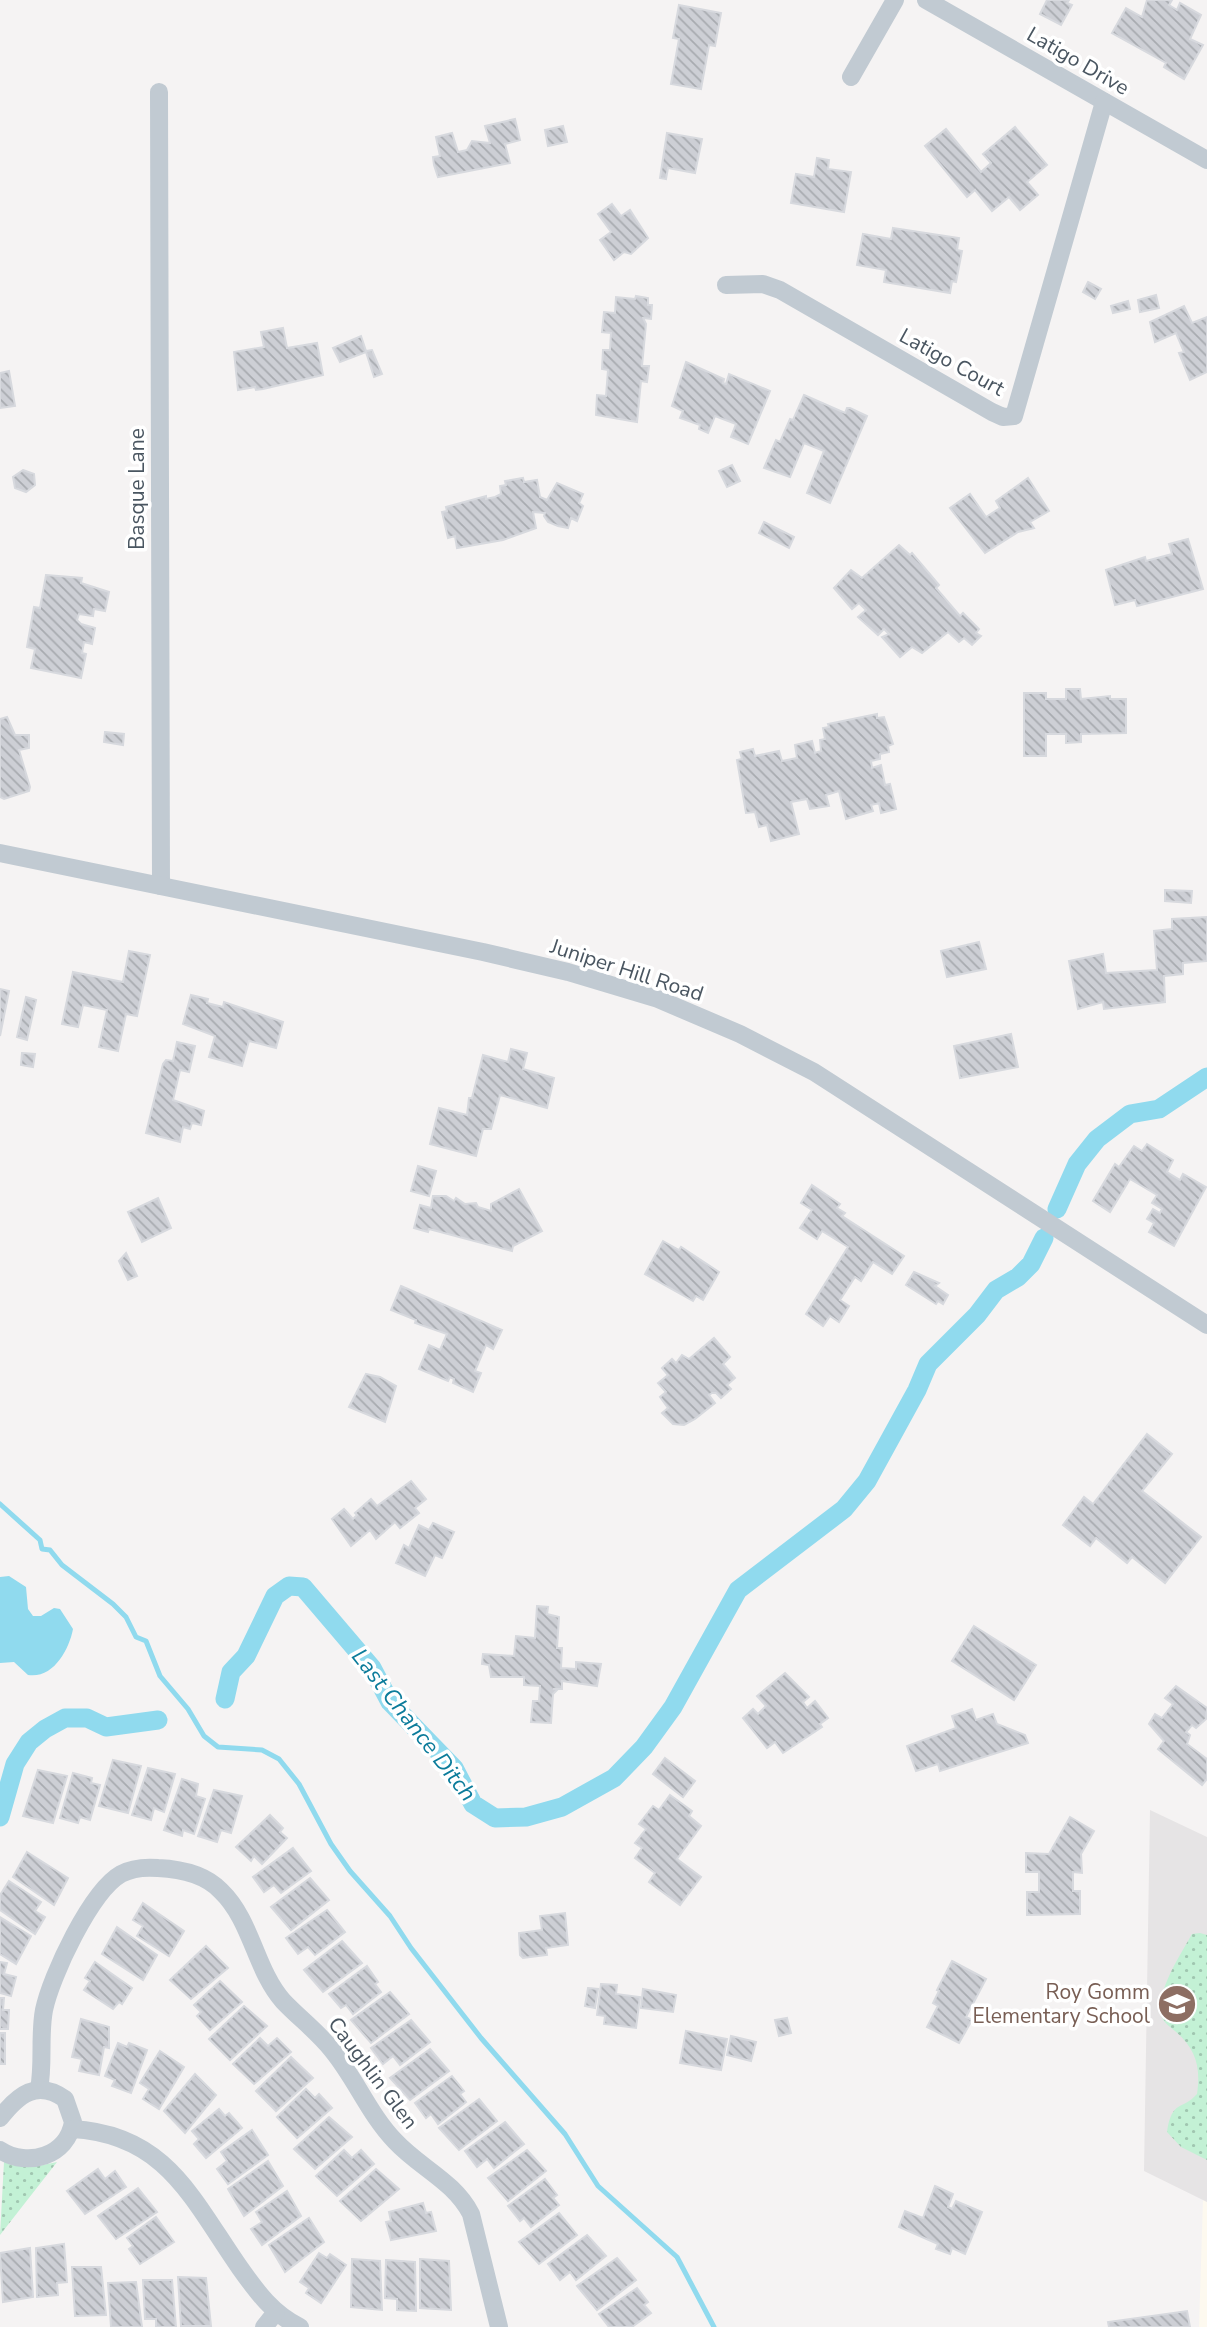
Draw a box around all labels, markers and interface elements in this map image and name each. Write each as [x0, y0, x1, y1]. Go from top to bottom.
street label: Latigo Drive [1022, 20, 1134, 102]
street label: Latigo Court [894, 322, 1010, 403]
street label: Basque Lane [123, 428, 151, 550]
street label: Juniper Hill Road [546, 932, 707, 1008]
water label: Last Chance Ditch [345, 1642, 483, 1808]
place label: Roy Gomm Elementary School [972, 1978, 1151, 2030]
school or university icon: Roy Gomm Elementary School [1156, 1983, 1198, 2025]
street label: Caughlin Glen [322, 2011, 424, 2135]

